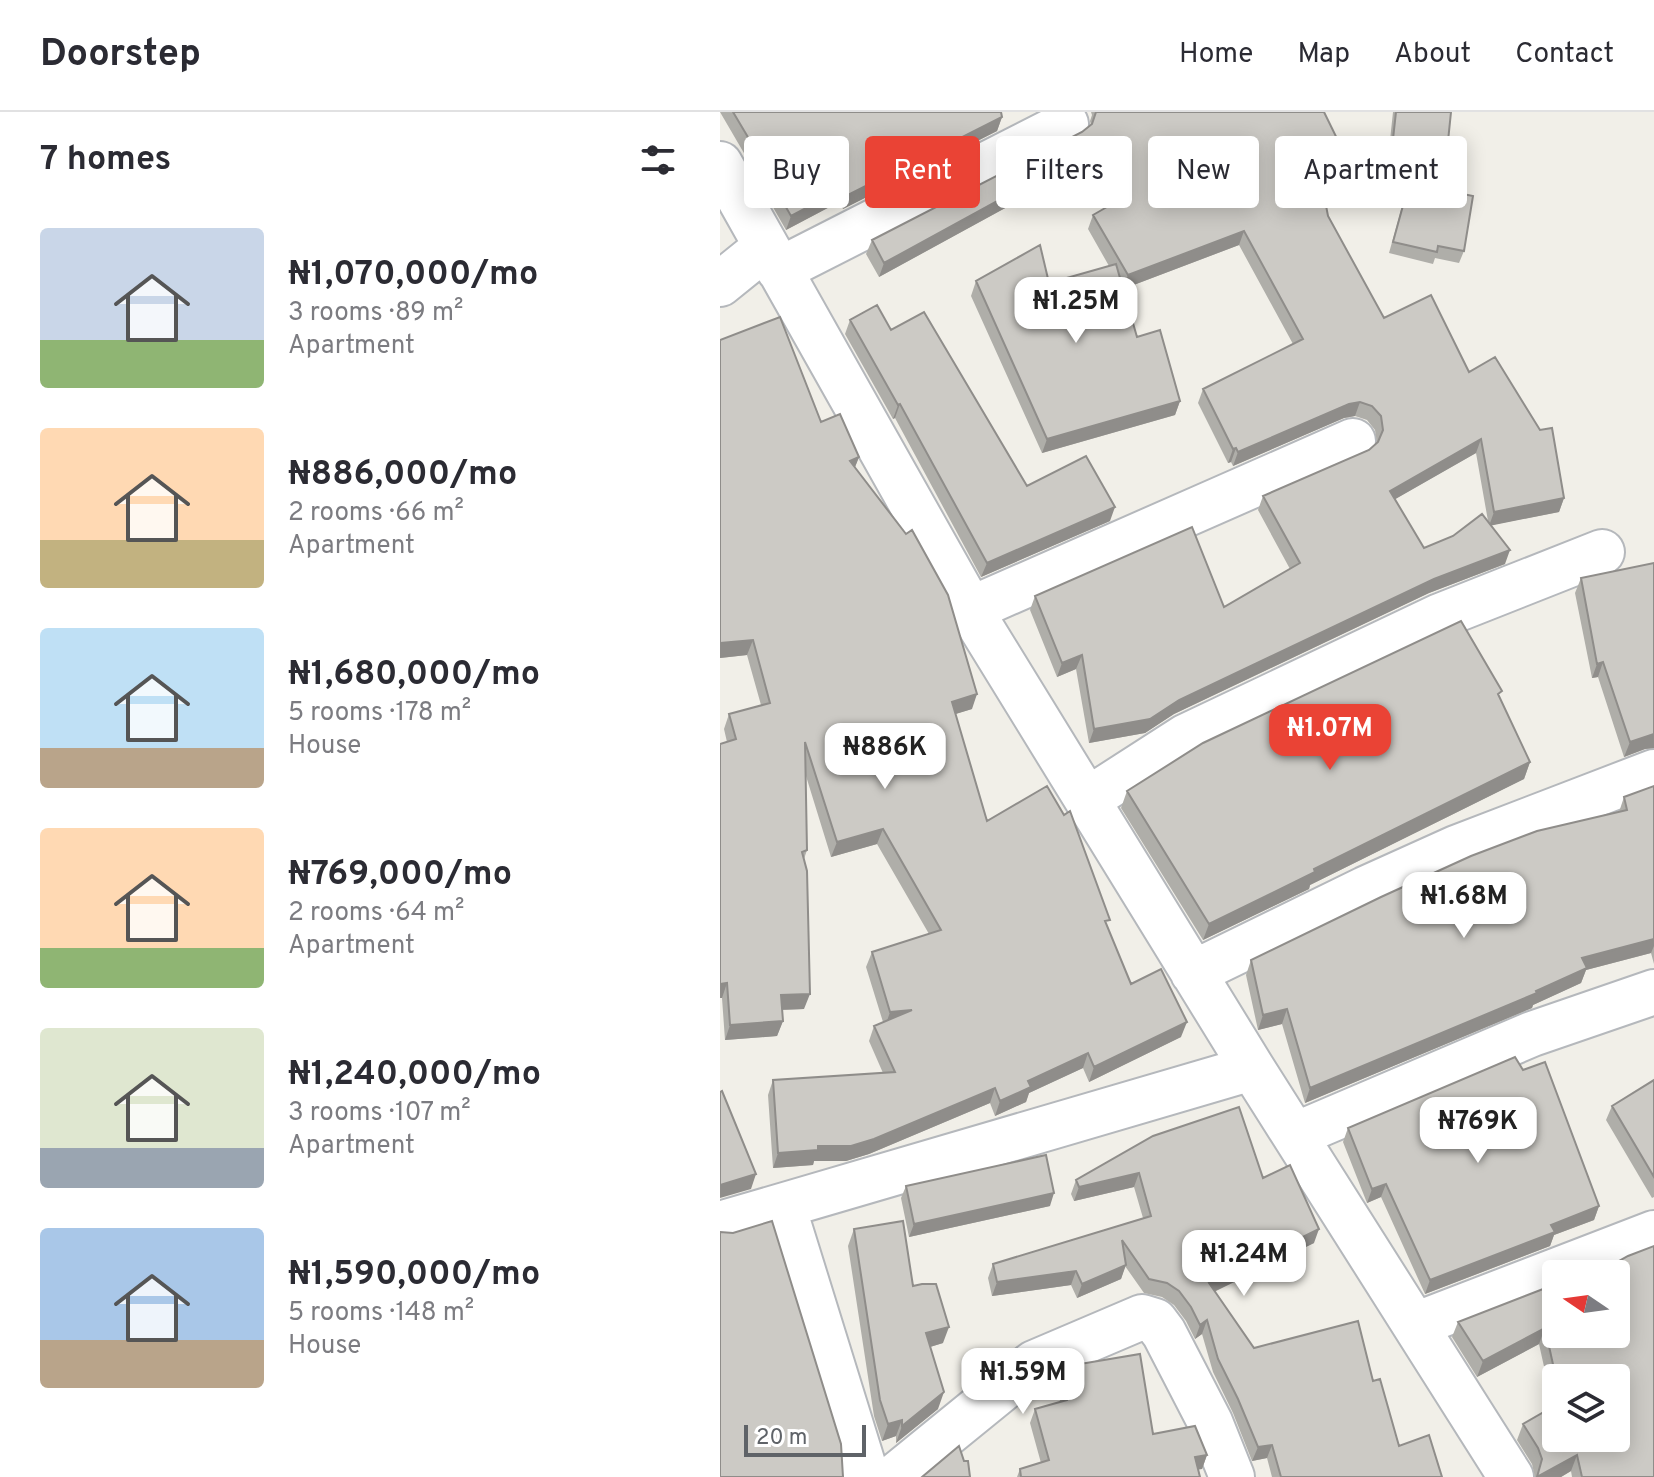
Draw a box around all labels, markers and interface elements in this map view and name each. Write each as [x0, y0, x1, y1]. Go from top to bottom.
text: Doorstep [40, 31, 201, 80]
text: Home [1179, 37, 1253, 73]
text: Map [1297, 37, 1350, 73]
text: About [1394, 37, 1471, 73]
text: Contact [1515, 37, 1614, 73]
chip: Buy [744, 136, 849, 208]
chip: Rent [865, 136, 980, 208]
chip: Filters [996, 136, 1132, 208]
chip: New [1148, 136, 1259, 208]
chip: Apartment [1275, 136, 1467, 208]
icon: filters [636, 138, 680, 182]
text: 7 homes [40, 139, 171, 182]
text: ₦1,070,000/mo [288, 254, 538, 297]
icon: home [104, 260, 200, 356]
pin: ₦1.25M [1011, 277, 1141, 345]
text: ₦1.25M [1032, 286, 1120, 319]
text: 3 rooms · 89 m² [288, 297, 463, 330]
text: Apartment [288, 330, 415, 363]
text: ₦886,000/mo [288, 454, 517, 497]
icon: home [104, 460, 200, 556]
text: 2 rooms · 66 m² [288, 497, 464, 530]
text: Apartment [288, 530, 415, 563]
text: ₦1,680,000/mo [288, 654, 540, 697]
icon: home [104, 660, 200, 756]
text: 5 rooms · 178 m² [288, 697, 471, 730]
pin: ₦1.07M [1265, 704, 1395, 772]
text: ₦1.07M [1287, 713, 1373, 746]
pin: ₦886K [829, 723, 941, 791]
text: House [288, 730, 361, 763]
text: ₦886K [843, 732, 927, 765]
text: ₦769,000/mo [288, 854, 512, 897]
icon: home [104, 860, 200, 956]
pin: ₦1.68M [1399, 872, 1529, 940]
text: ₦1.68M [1420, 881, 1508, 914]
text: 2 rooms · 64 m² [288, 897, 464, 930]
text: Apartment [288, 930, 415, 963]
text: ₦1,240,000/mo [288, 1054, 541, 1097]
icon: home [104, 1060, 200, 1156]
text: 3 rooms · 107 m² [288, 1097, 471, 1130]
pin: ₦769K [1422, 1097, 1534, 1165]
text: ₦769K [1438, 1106, 1518, 1139]
text: Apartment [288, 1130, 415, 1163]
pin: ₦1.24M [1179, 1230, 1309, 1298]
text: ₦1.24M [1200, 1239, 1288, 1272]
text: ₦1,590,000/mo [288, 1254, 540, 1297]
icon: home [104, 1260, 200, 1356]
north arrow [1542, 1260, 1630, 1348]
map controls [1542, 1260, 1630, 1452]
text: 5 rooms · 148 m² [288, 1297, 474, 1330]
text: House [288, 1330, 361, 1363]
pin: ₦1.59M [958, 1348, 1088, 1416]
text: ₦1.59M [979, 1357, 1067, 1390]
button: layers [1542, 1364, 1630, 1452]
scale bar [744, 1421, 866, 1457]
text: 20 m [756, 1425, 807, 1452]

